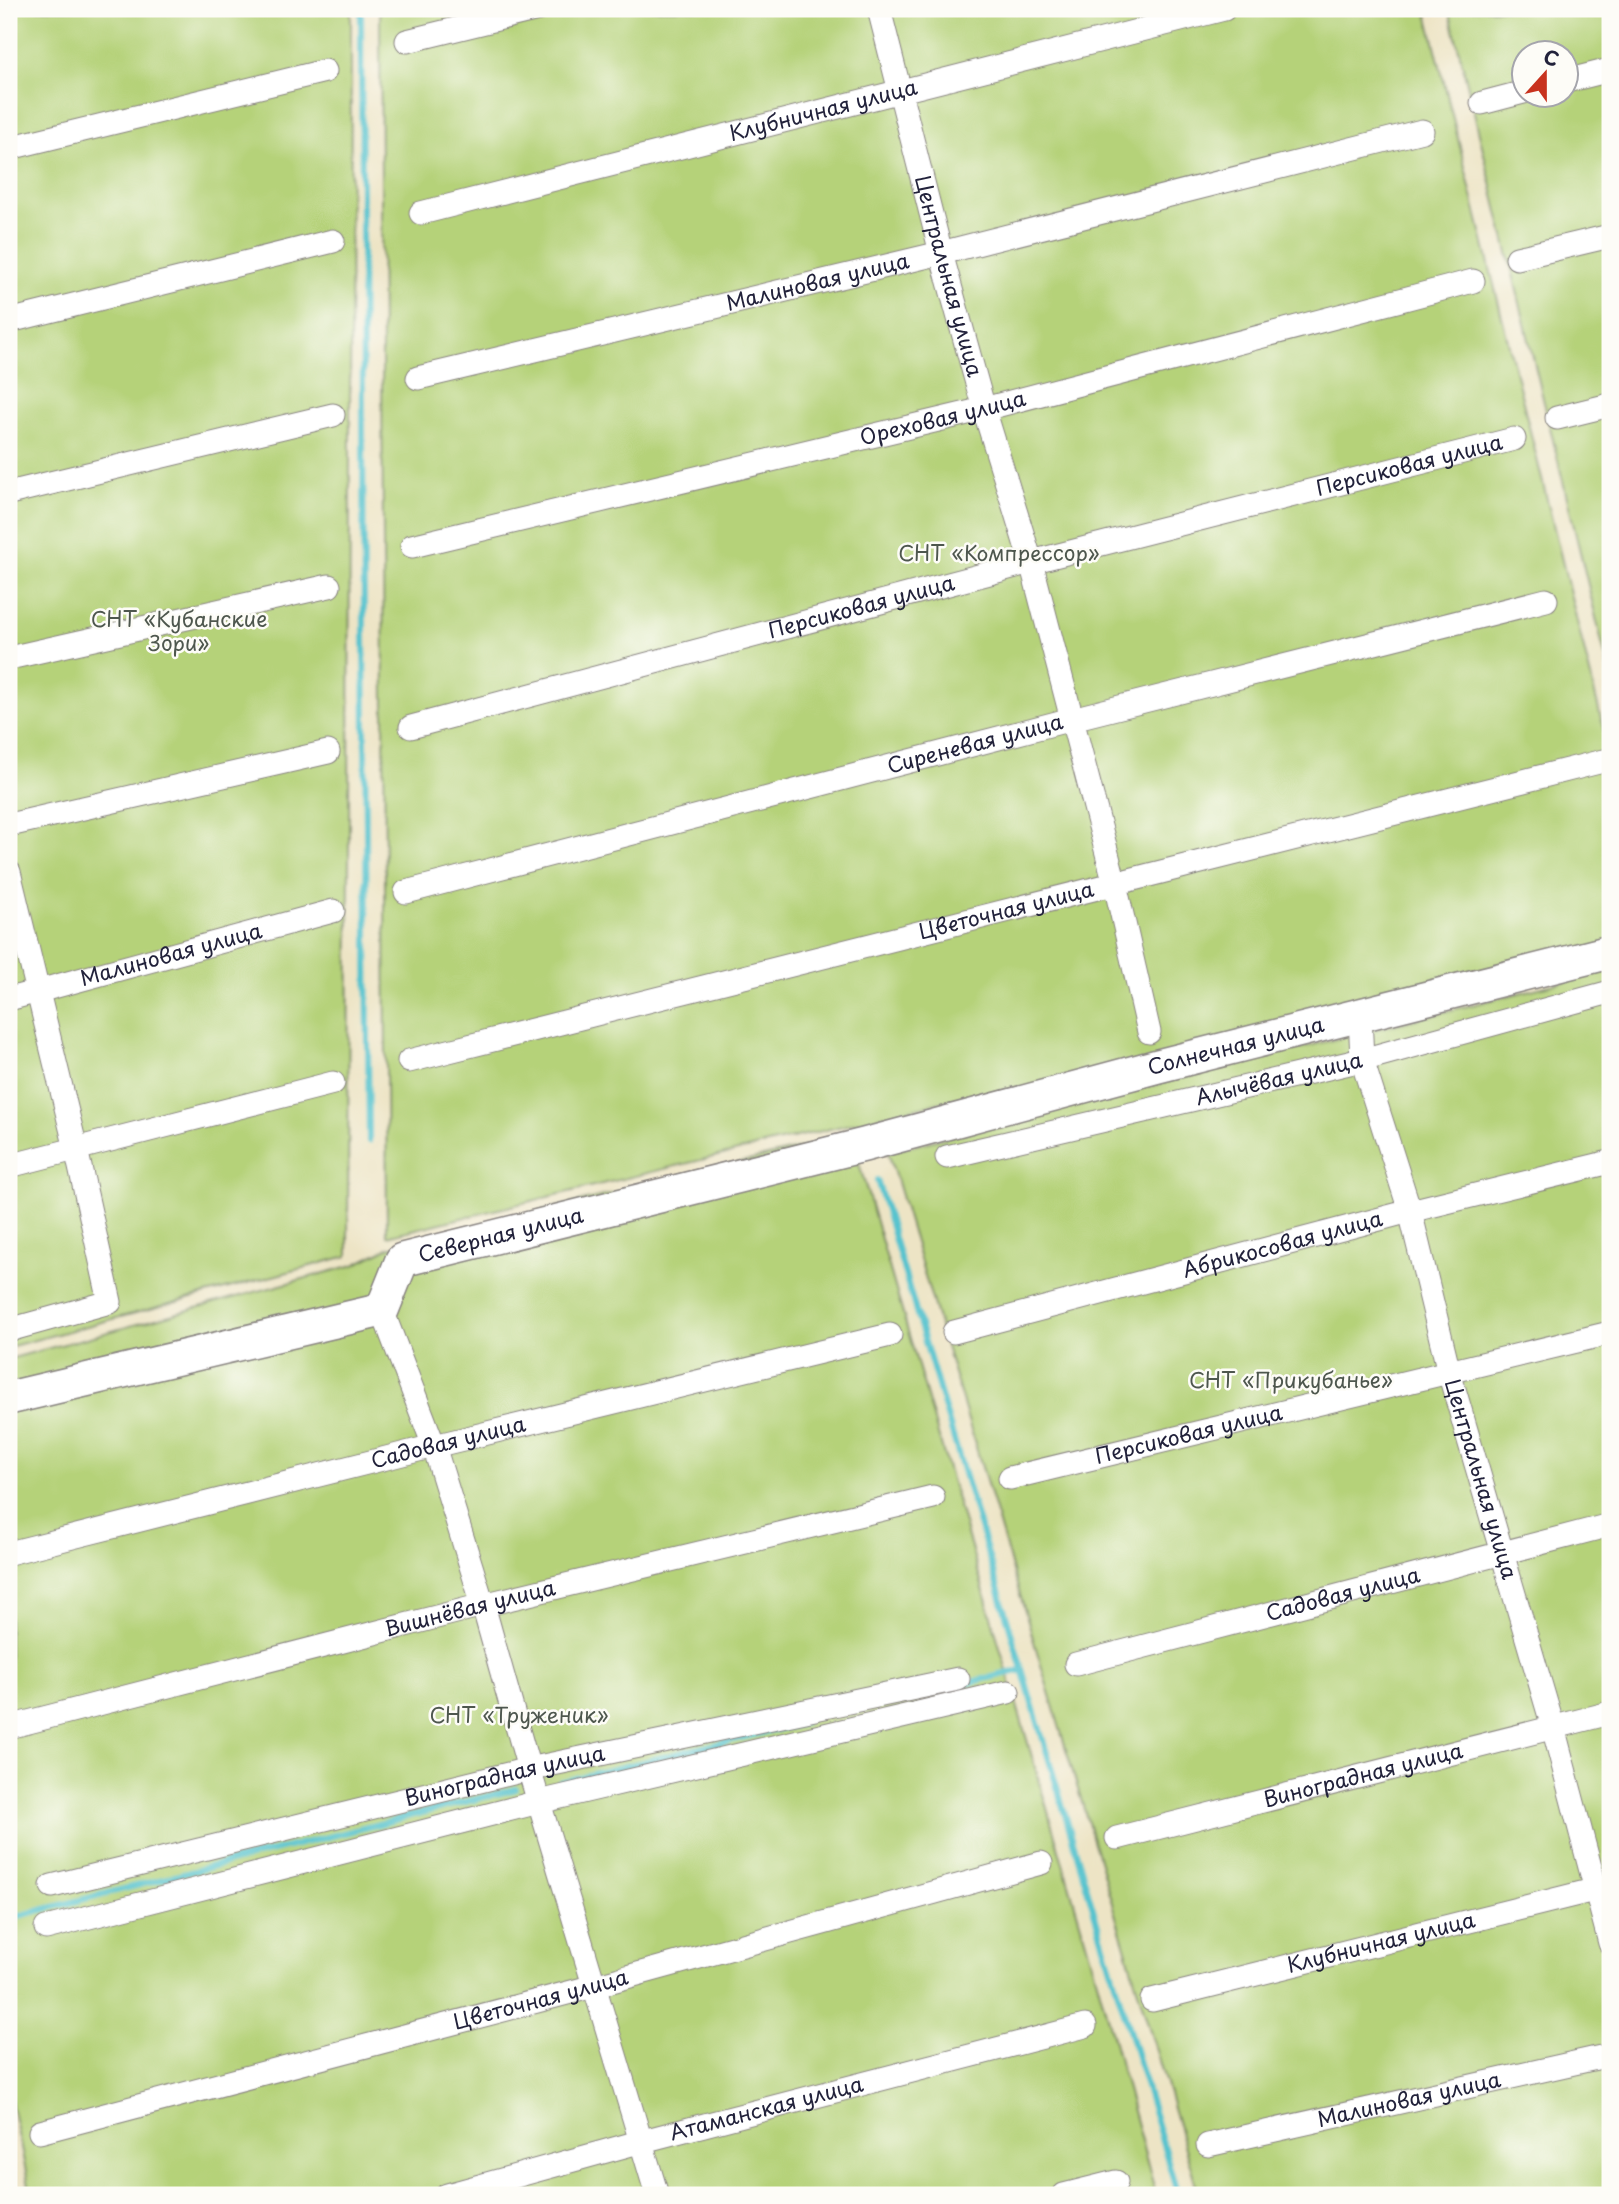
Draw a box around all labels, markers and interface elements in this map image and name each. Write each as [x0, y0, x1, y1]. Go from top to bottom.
north arrow [1510, 38, 1580, 108]
text: С [1540, 42, 1563, 73]
street label: Клубничная улица [725, 69, 921, 148]
street label: Центральная улица [908, 172, 993, 381]
street label: Малиновая улица [722, 243, 913, 318]
street label: Ореховая улица [856, 381, 1030, 452]
street label: Персиковая улица [1312, 424, 1506, 503]
park label: СНТ «Компрессор» [898, 536, 1100, 568]
street label: Персиковая улица [764, 565, 958, 645]
park label: СНТ «Кубанские Зори» [91, 602, 267, 658]
street label: Сиреневая улица [883, 704, 1067, 780]
street label: Цветочная улица [915, 871, 1098, 946]
street label: Малиновая улица [76, 913, 266, 993]
street label: Солнечная улица [1144, 1007, 1328, 1082]
street label: Алычёвая улица [1192, 1042, 1366, 1112]
street label: Северная улица [415, 1197, 587, 1269]
street label: Абрикосовая улица [1179, 1201, 1386, 1285]
park label: СНТ «Прикубанье» [1189, 1363, 1393, 1395]
street label: Центральная улица [1438, 1375, 1527, 1583]
street label: Персиковая улица [1091, 1395, 1286, 1471]
street label: Садовая улица [367, 1406, 529, 1475]
street label: Садовая улица [1262, 1557, 1424, 1628]
street label: Вишнёвая улица [381, 1570, 559, 1644]
park label: СНТ «Труженик» [429, 1698, 609, 1730]
street label: Виноградная улица [1260, 1733, 1467, 1814]
street label: Виноградная улица [401, 1735, 608, 1813]
street label: Клубничная улица [1283, 1902, 1479, 1980]
street label: Цветочная улица [450, 1959, 632, 2036]
street label: Малиновая улица [1314, 2062, 1504, 2134]
street label: Атаманская улица [666, 2066, 867, 2147]

